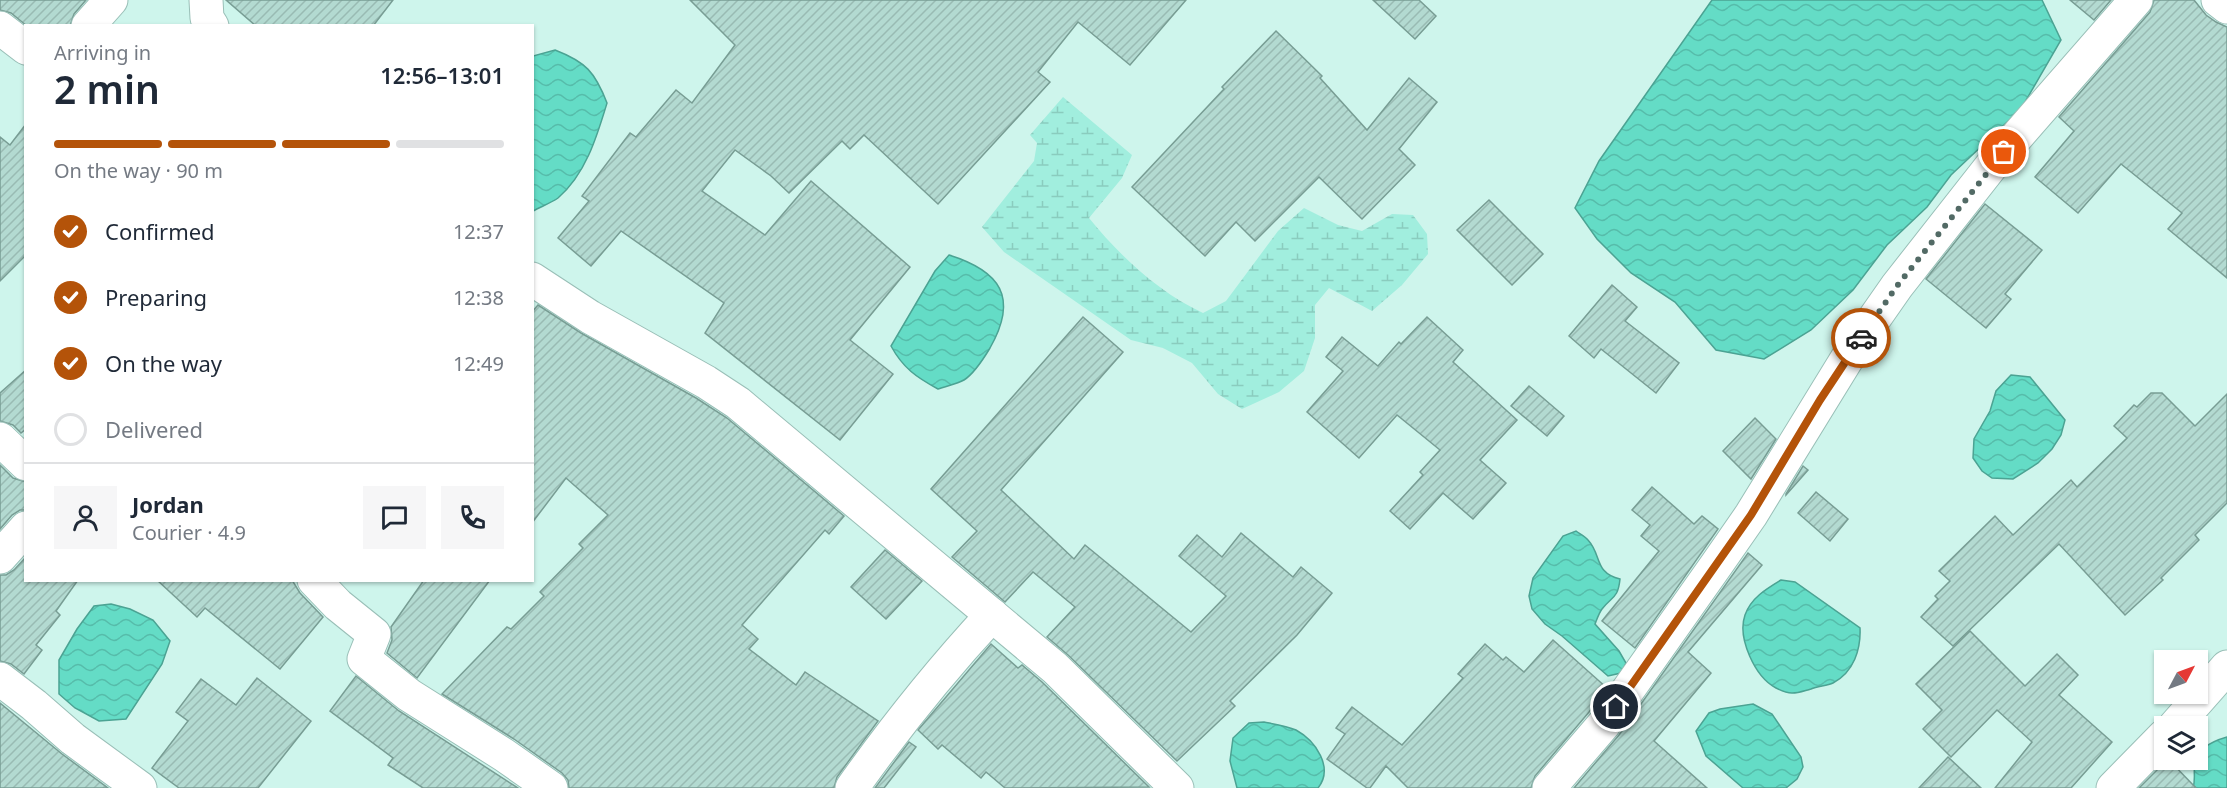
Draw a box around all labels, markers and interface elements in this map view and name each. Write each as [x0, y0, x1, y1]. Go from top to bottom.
text: Arriving in [54, 39, 151, 66]
text: 12:56–13:01 [380, 60, 504, 90]
text: 2 min [54, 62, 160, 115]
pin [1978, 126, 2029, 177]
icon: bag [1987, 135, 2020, 168]
text: On the way · 90 m [54, 157, 223, 184]
icon: check [54, 215, 87, 248]
text: Confirmed [105, 216, 215, 246]
text: 12:37 [453, 218, 504, 245]
icon: check [54, 281, 87, 314]
text: Preparing [105, 282, 207, 312]
text: 12:38 [453, 284, 504, 311]
courier [1831, 308, 1891, 368]
icon: car [1845, 322, 1878, 355]
icon: check [54, 347, 87, 380]
text: On the way [105, 348, 222, 378]
text: 12:49 [453, 350, 504, 377]
text: Delivered [105, 414, 203, 444]
button: person [54, 486, 117, 549]
button: chat [363, 486, 426, 549]
button: phone [441, 486, 504, 549]
text: Jordan [132, 489, 204, 519]
text: Courier · 4.9 [132, 519, 246, 546]
north arrow [2154, 650, 2208, 704]
map controls [2154, 650, 2208, 770]
pin [1590, 681, 1641, 732]
icon: home [1599, 690, 1632, 723]
button: layers [2154, 716, 2208, 770]

